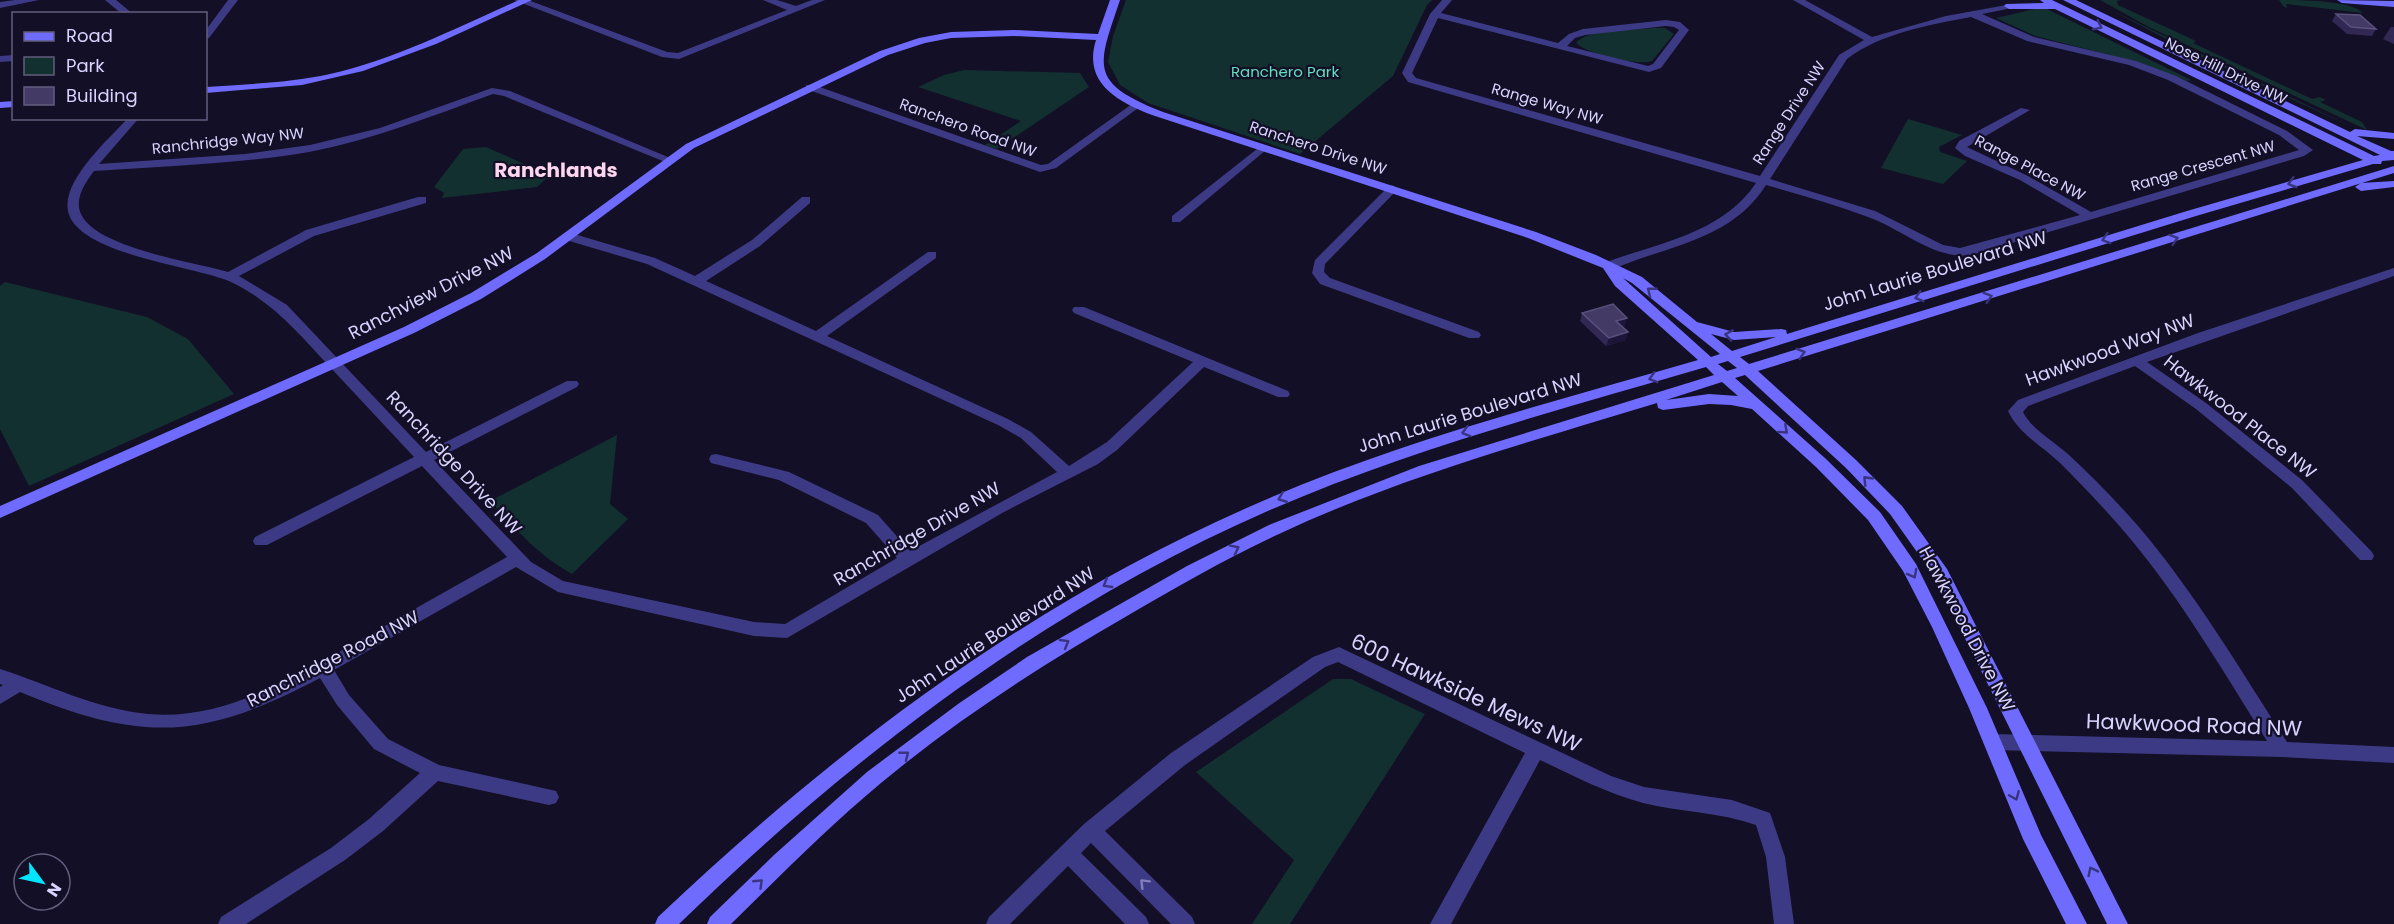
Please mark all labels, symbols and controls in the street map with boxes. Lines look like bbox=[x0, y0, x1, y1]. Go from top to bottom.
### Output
legend bbox=[12, 12, 207, 120]
one-way arrow bbox=[2091, 18, 2102, 30]
text: Road bbox=[66, 23, 113, 48]
street label: Nose Hill Drive NW bbox=[2162, 32, 2291, 109]
text: Park bbox=[66, 53, 105, 78]
street label: Range Drive NW bbox=[1747, 57, 1830, 168]
park label: Ranchero Park bbox=[1231, 61, 1339, 82]
street label: Range Way NW bbox=[1489, 78, 1606, 130]
text: Building bbox=[66, 83, 138, 108]
street label: Ranchero Road NW bbox=[897, 93, 1040, 162]
street label: Ranchero Drive NW bbox=[1247, 115, 1390, 180]
street label: Ranchridge Way NW bbox=[151, 122, 305, 159]
street label: Range Place NW bbox=[1971, 130, 2090, 206]
street label: Range Crescent NW bbox=[2128, 135, 2278, 196]
district label: Ranchlands bbox=[494, 156, 618, 184]
one-way arrow bbox=[2288, 176, 2298, 188]
street label: John Laurie Boulevard NW bbox=[1820, 224, 2050, 317]
one-way arrow bbox=[2101, 232, 2112, 244]
one-way arrow bbox=[2168, 234, 2179, 246]
street label: Ranchview Drive NW bbox=[344, 240, 518, 345]
one-way arrow bbox=[1647, 288, 1658, 299]
one-way arrow bbox=[1914, 289, 1925, 302]
one-way arrow bbox=[1982, 291, 1993, 304]
street label: Hawkwood Way NW bbox=[2022, 307, 2198, 392]
one-way arrow bbox=[1724, 329, 1734, 341]
one-way arrow bbox=[1795, 348, 1806, 360]
street label: Hawkwood Place NW bbox=[2159, 349, 2322, 484]
street label: John Laurie Boulevard NW bbox=[1355, 366, 1585, 459]
one-way arrow bbox=[1648, 371, 1659, 383]
street label: Ranchridge Drive NW bbox=[381, 385, 528, 540]
one-way arrow bbox=[1777, 423, 1788, 434]
one-way arrow bbox=[1461, 425, 1472, 437]
street label: Ranchridge Drive NW bbox=[829, 475, 1005, 592]
one-way arrow bbox=[1863, 477, 1874, 487]
one-way arrow bbox=[1278, 491, 1289, 503]
street label: Hawkwood Drive NW bbox=[1913, 542, 2022, 716]
one-way arrow bbox=[1229, 544, 1240, 556]
street label: John Laurie Boulevard NW bbox=[890, 560, 1100, 709]
one-way arrow bbox=[1906, 568, 1917, 579]
one-way arrow bbox=[1103, 577, 1113, 588]
street label: Ranchridge Road NW bbox=[242, 604, 424, 713]
street label: 600 Hawkside Mews NW bbox=[1346, 626, 1587, 759]
one-way arrow bbox=[1059, 639, 1069, 651]
street label: Hawkwood Road NW bbox=[2086, 706, 2303, 743]
one-way arrow bbox=[898, 751, 909, 762]
one-way arrow bbox=[2008, 789, 2020, 800]
north arrow bbox=[12, 852, 72, 912]
one-way arrow bbox=[2088, 867, 2100, 878]
text: N bbox=[41, 879, 67, 901]
one-way arrow bbox=[1140, 879, 1151, 890]
one-way arrow bbox=[751, 880, 762, 891]

